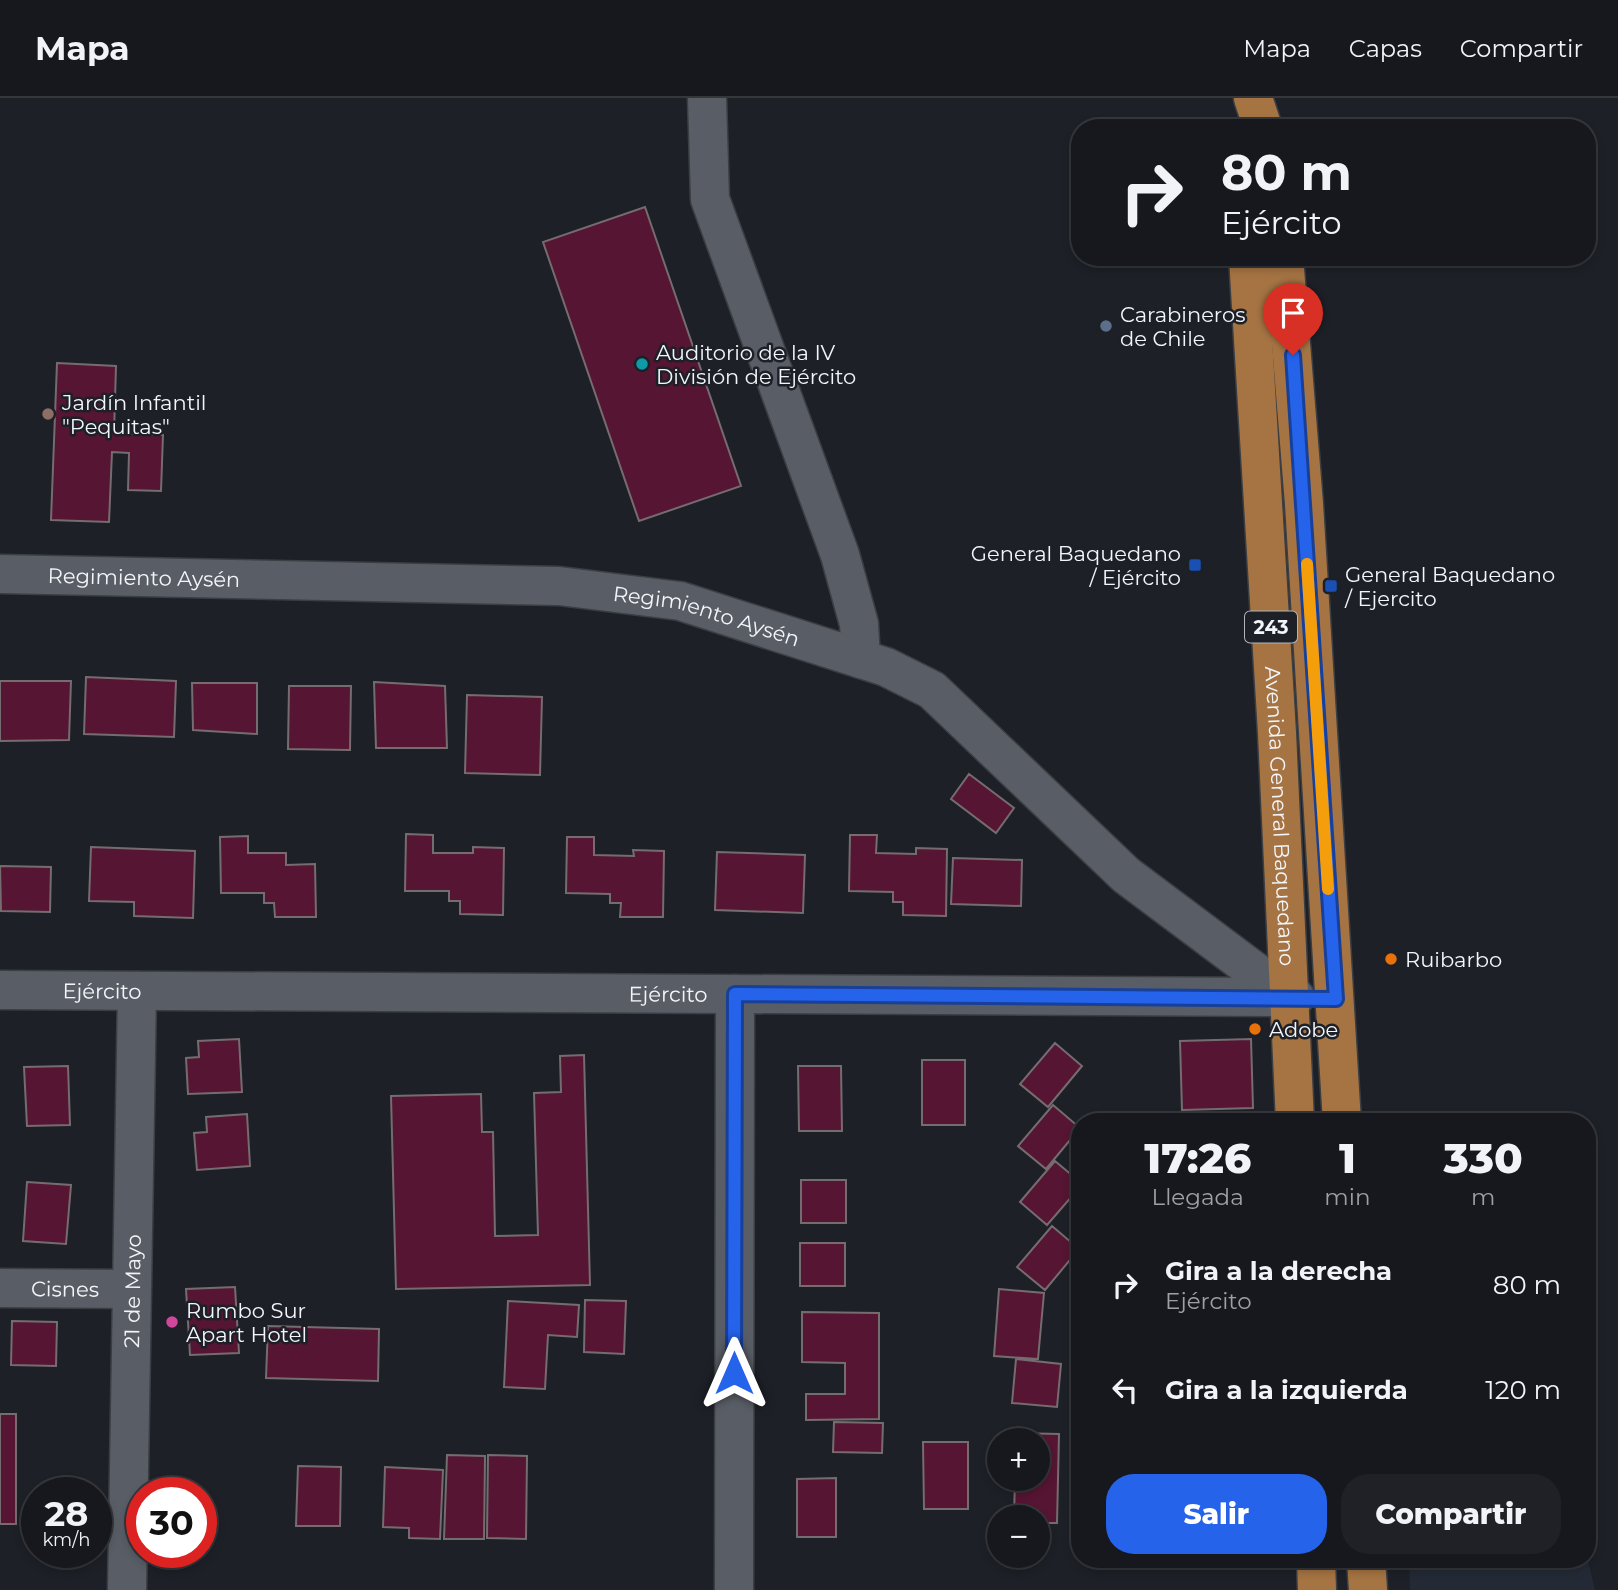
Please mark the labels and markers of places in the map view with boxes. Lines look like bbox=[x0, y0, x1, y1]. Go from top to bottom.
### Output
pin bbox=[1263, 283, 1323, 355]
place label: Carabineros de Chile bbox=[1120, 302, 1245, 351]
marker: Carabineros de Chile bbox=[1098, 318, 1114, 334]
place label: Auditorio de la IV División de Ejército bbox=[656, 340, 856, 389]
marker: Auditorio de la IV División de Ejército bbox=[634, 356, 650, 372]
place label: Jardín Infantil "Pequitas" bbox=[61, 390, 207, 439]
marker: Jardín Infantil "Pequitas" bbox=[40, 406, 56, 422]
place label: General Baquedano / Ejército bbox=[971, 541, 1181, 590]
marker: General Baquedano / Ejército bbox=[1187, 557, 1203, 573]
place label: General Baquedano / Ejercito bbox=[1344, 562, 1555, 611]
marker: General Baquedano / Ejercito bbox=[1323, 578, 1339, 594]
place label: Ruibarbo bbox=[1405, 947, 1502, 972]
marker: Ruibarbo bbox=[1383, 951, 1399, 967]
place label: Adobe bbox=[1269, 1017, 1338, 1042]
marker: Adobe bbox=[1247, 1021, 1263, 1037]
place label: Rumbo Sur Apart Hotel bbox=[186, 1298, 307, 1347]
marker: Rumbo Sur Apart Hotel bbox=[164, 1314, 180, 1330]

